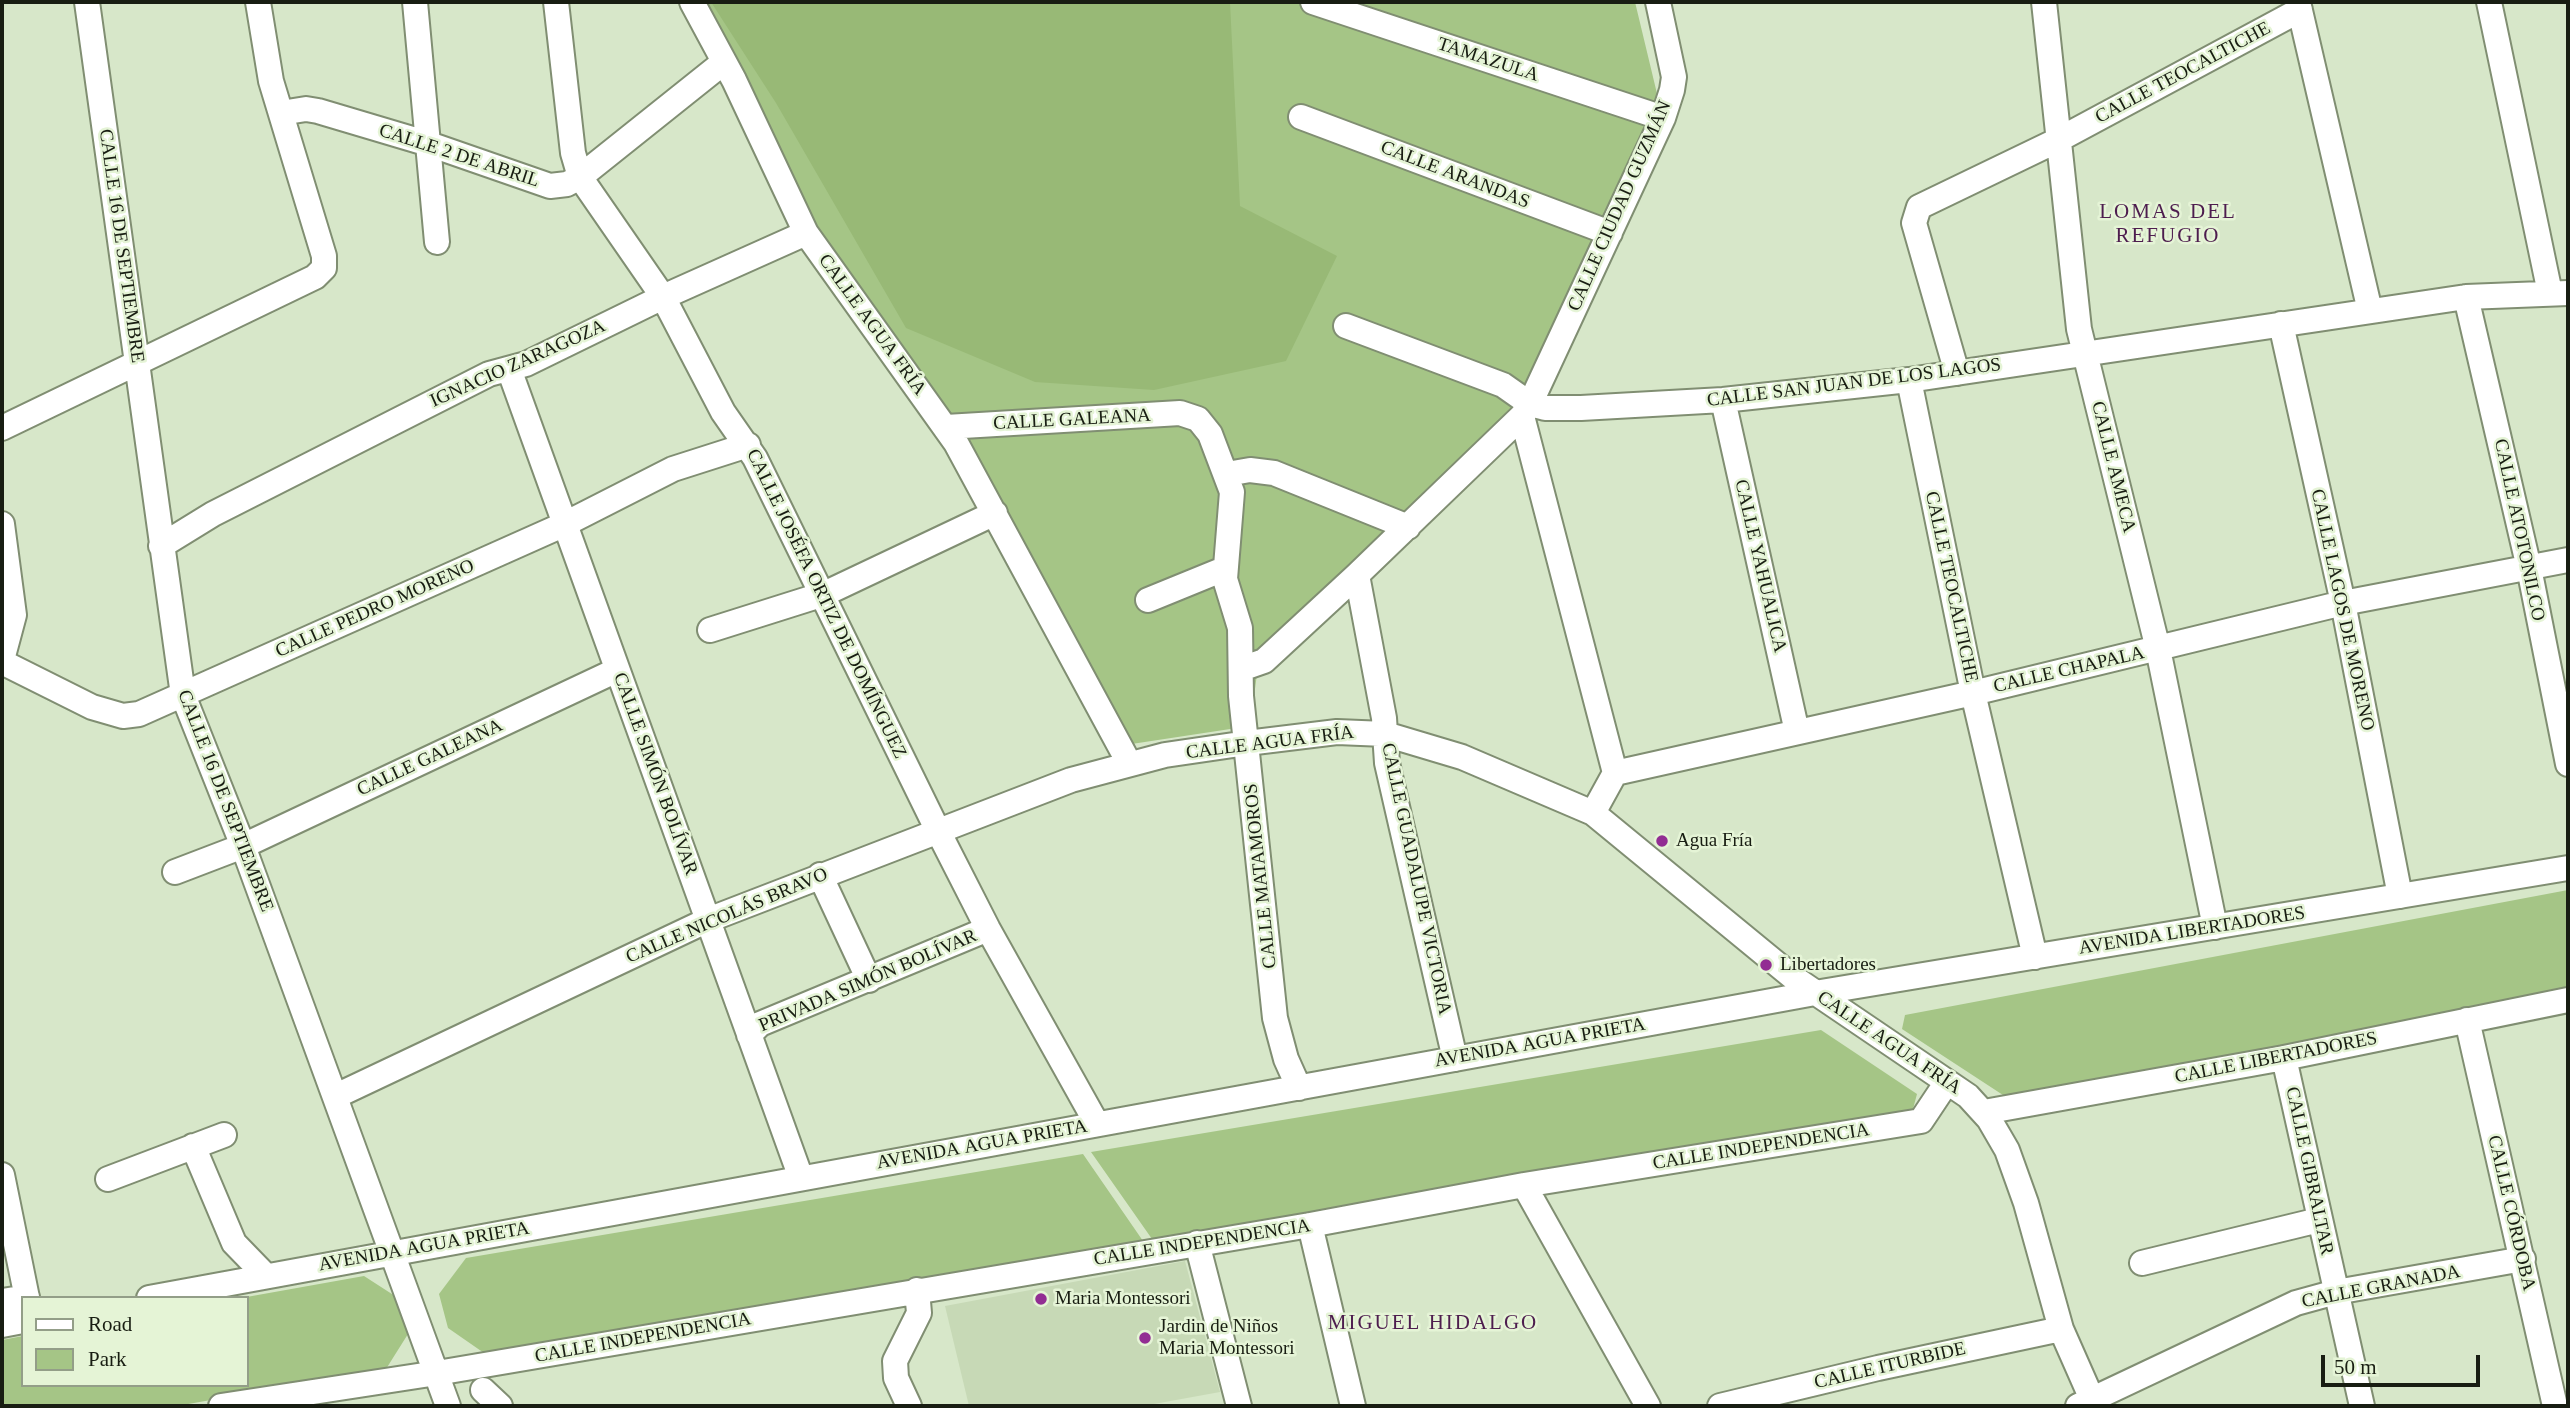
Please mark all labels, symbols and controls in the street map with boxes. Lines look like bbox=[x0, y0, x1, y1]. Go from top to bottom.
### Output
street label: CALLE TEOCALTICHE bbox=[2092, 17, 2274, 129]
street label: TAMAZULA bbox=[1435, 33, 1541, 87]
street label: CALLE CIUDAD GUZMÁN bbox=[1563, 97, 1677, 315]
street label: CALLE 2 DE ABRIL bbox=[376, 119, 542, 193]
street label: CALLE 16 DE SEPTIEMBRE bbox=[93, 128, 149, 364]
street label: CALLE ARANDAS bbox=[1377, 136, 1533, 214]
district label: LOMAS DEL REFUGIO bbox=[2100, 199, 2236, 249]
street label: CALLE AGUA FRÍA bbox=[813, 250, 931, 400]
street label: IGNACIO ZARAGOZA bbox=[427, 315, 609, 413]
street label: CALLE SAN JUAN DE LOS LAGOS bbox=[1706, 354, 2002, 412]
street label: CALLE AMECA bbox=[2086, 399, 2140, 535]
street label: CALLE GALEANA bbox=[993, 404, 1151, 436]
street label: CALLE ATOTONILCO bbox=[2489, 437, 2549, 623]
street label: CALLE JOSÉFA ORTIZ DE DOMÍNGUEZ bbox=[741, 446, 911, 762]
street label: CALLE YAHUALICA bbox=[1729, 477, 1791, 655]
street label: CALLE LAGOS DE MORENO bbox=[2305, 487, 2379, 733]
street label: CALLE TEOCALTICHE bbox=[1920, 489, 1982, 685]
street label: CALLE PEDRO MORENO bbox=[272, 555, 478, 663]
street label: CALLE CHAPALA bbox=[1991, 642, 2147, 698]
street label: CALLE SIMÓN BOLÍVAR bbox=[608, 670, 702, 878]
street label: CALLE 16 DE SEPTIEMBRE bbox=[172, 687, 278, 915]
street label: CALLE GALEANA bbox=[354, 714, 506, 802]
street label: CALLE AGUA FRÍA bbox=[1185, 721, 1355, 765]
street label: CALLE GUADALUPE VICTORIA bbox=[1376, 741, 1456, 1017]
street label: CALLE MATAMOROS bbox=[1240, 782, 1282, 970]
place label: Agua Fría bbox=[1676, 830, 1753, 852]
marker: Agua Fría bbox=[1654, 833, 1670, 849]
street label: CALLE NICOLÁS BRAVO bbox=[623, 863, 831, 969]
street label: AVENIDA LIBERTADORES bbox=[2077, 902, 2307, 960]
street label: PRIVADA SIMÓN BOLÍVAR bbox=[756, 925, 980, 1037]
place label: Libertadores bbox=[1780, 954, 1876, 976]
marker: Libertadores bbox=[1758, 957, 1774, 973]
street label: CALLE AGUA FRÍA bbox=[1813, 986, 1965, 1100]
street label: AVENIDA AGUA PRIETA bbox=[1433, 1013, 1647, 1073]
street label: CALLE LIBERTADORES bbox=[2173, 1027, 2379, 1089]
street label: CALLE GIBRALTAR bbox=[2280, 1085, 2338, 1257]
street label: AVENIDA AGUA PRIETA bbox=[875, 1115, 1089, 1175]
street label: CALLE INDEPENDENCIA bbox=[1651, 1119, 1871, 1175]
street label: CALLE CÓRDOBA bbox=[2482, 1133, 2540, 1293]
street label: CALLE INDEPENDENCIA bbox=[1092, 1215, 1312, 1271]
street label: AVENIDA AGUA PRIETA bbox=[317, 1217, 531, 1277]
street label: CALLE GRANADA bbox=[2300, 1260, 2462, 1314]
place label: Maria Montessori bbox=[1055, 1288, 1191, 1310]
marker: Maria Montessori bbox=[1033, 1291, 1049, 1307]
legend bbox=[21, 1296, 248, 1387]
street label: CALLE INDEPENDENCIA bbox=[533, 1308, 753, 1368]
district label: MIGUEL HIDALGO bbox=[1329, 1310, 1537, 1336]
text: Road bbox=[88, 1312, 132, 1336]
place label: Jardin de Niños Maria Montessori bbox=[1159, 1316, 1295, 1360]
marker: Jardin de Niños Maria Montessori bbox=[1137, 1330, 1153, 1346]
street label: CALLE ITURBIDE bbox=[1812, 1338, 1968, 1394]
scale bar bbox=[2325, 1342, 2484, 1386]
text: Park bbox=[88, 1347, 127, 1371]
text: 50 m bbox=[2334, 1355, 2377, 1379]

